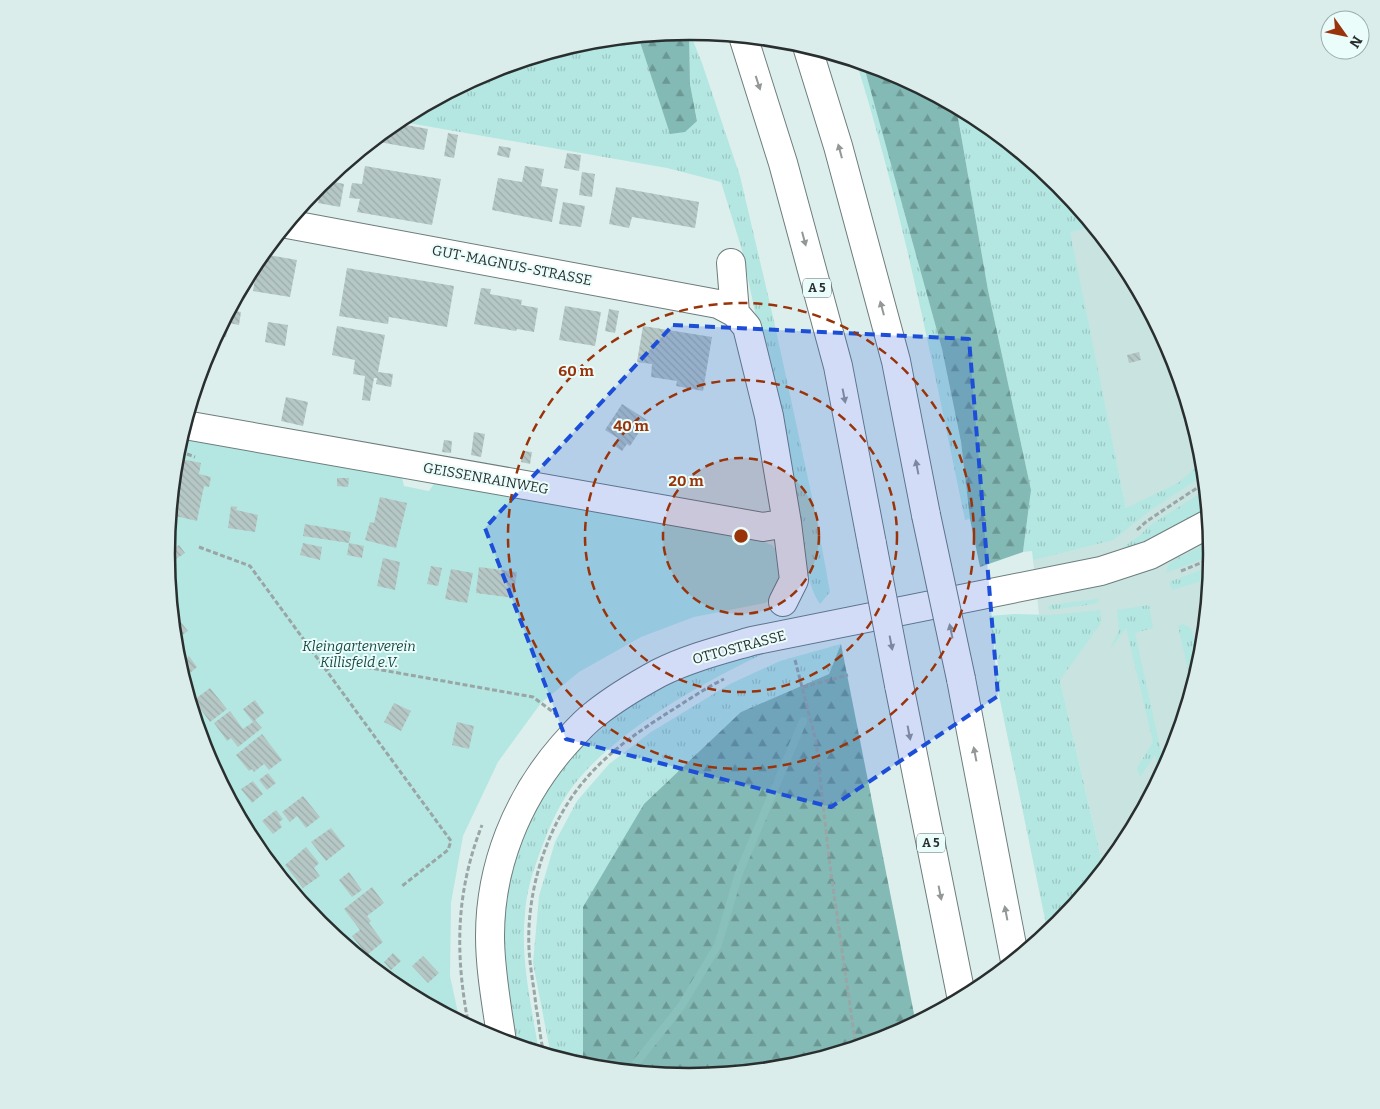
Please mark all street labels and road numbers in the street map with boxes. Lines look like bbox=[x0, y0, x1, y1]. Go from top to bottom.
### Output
street label: GUT-MAGNUS-STRASSE bbox=[431, 242, 593, 289]
road number: A 5 bbox=[803, 278, 831, 298]
street label: GEISSENRAINWEG bbox=[422, 459, 550, 498]
street label: OTTOSTRASSE bbox=[691, 627, 788, 668]
road number: A 5 bbox=[917, 834, 945, 852]

